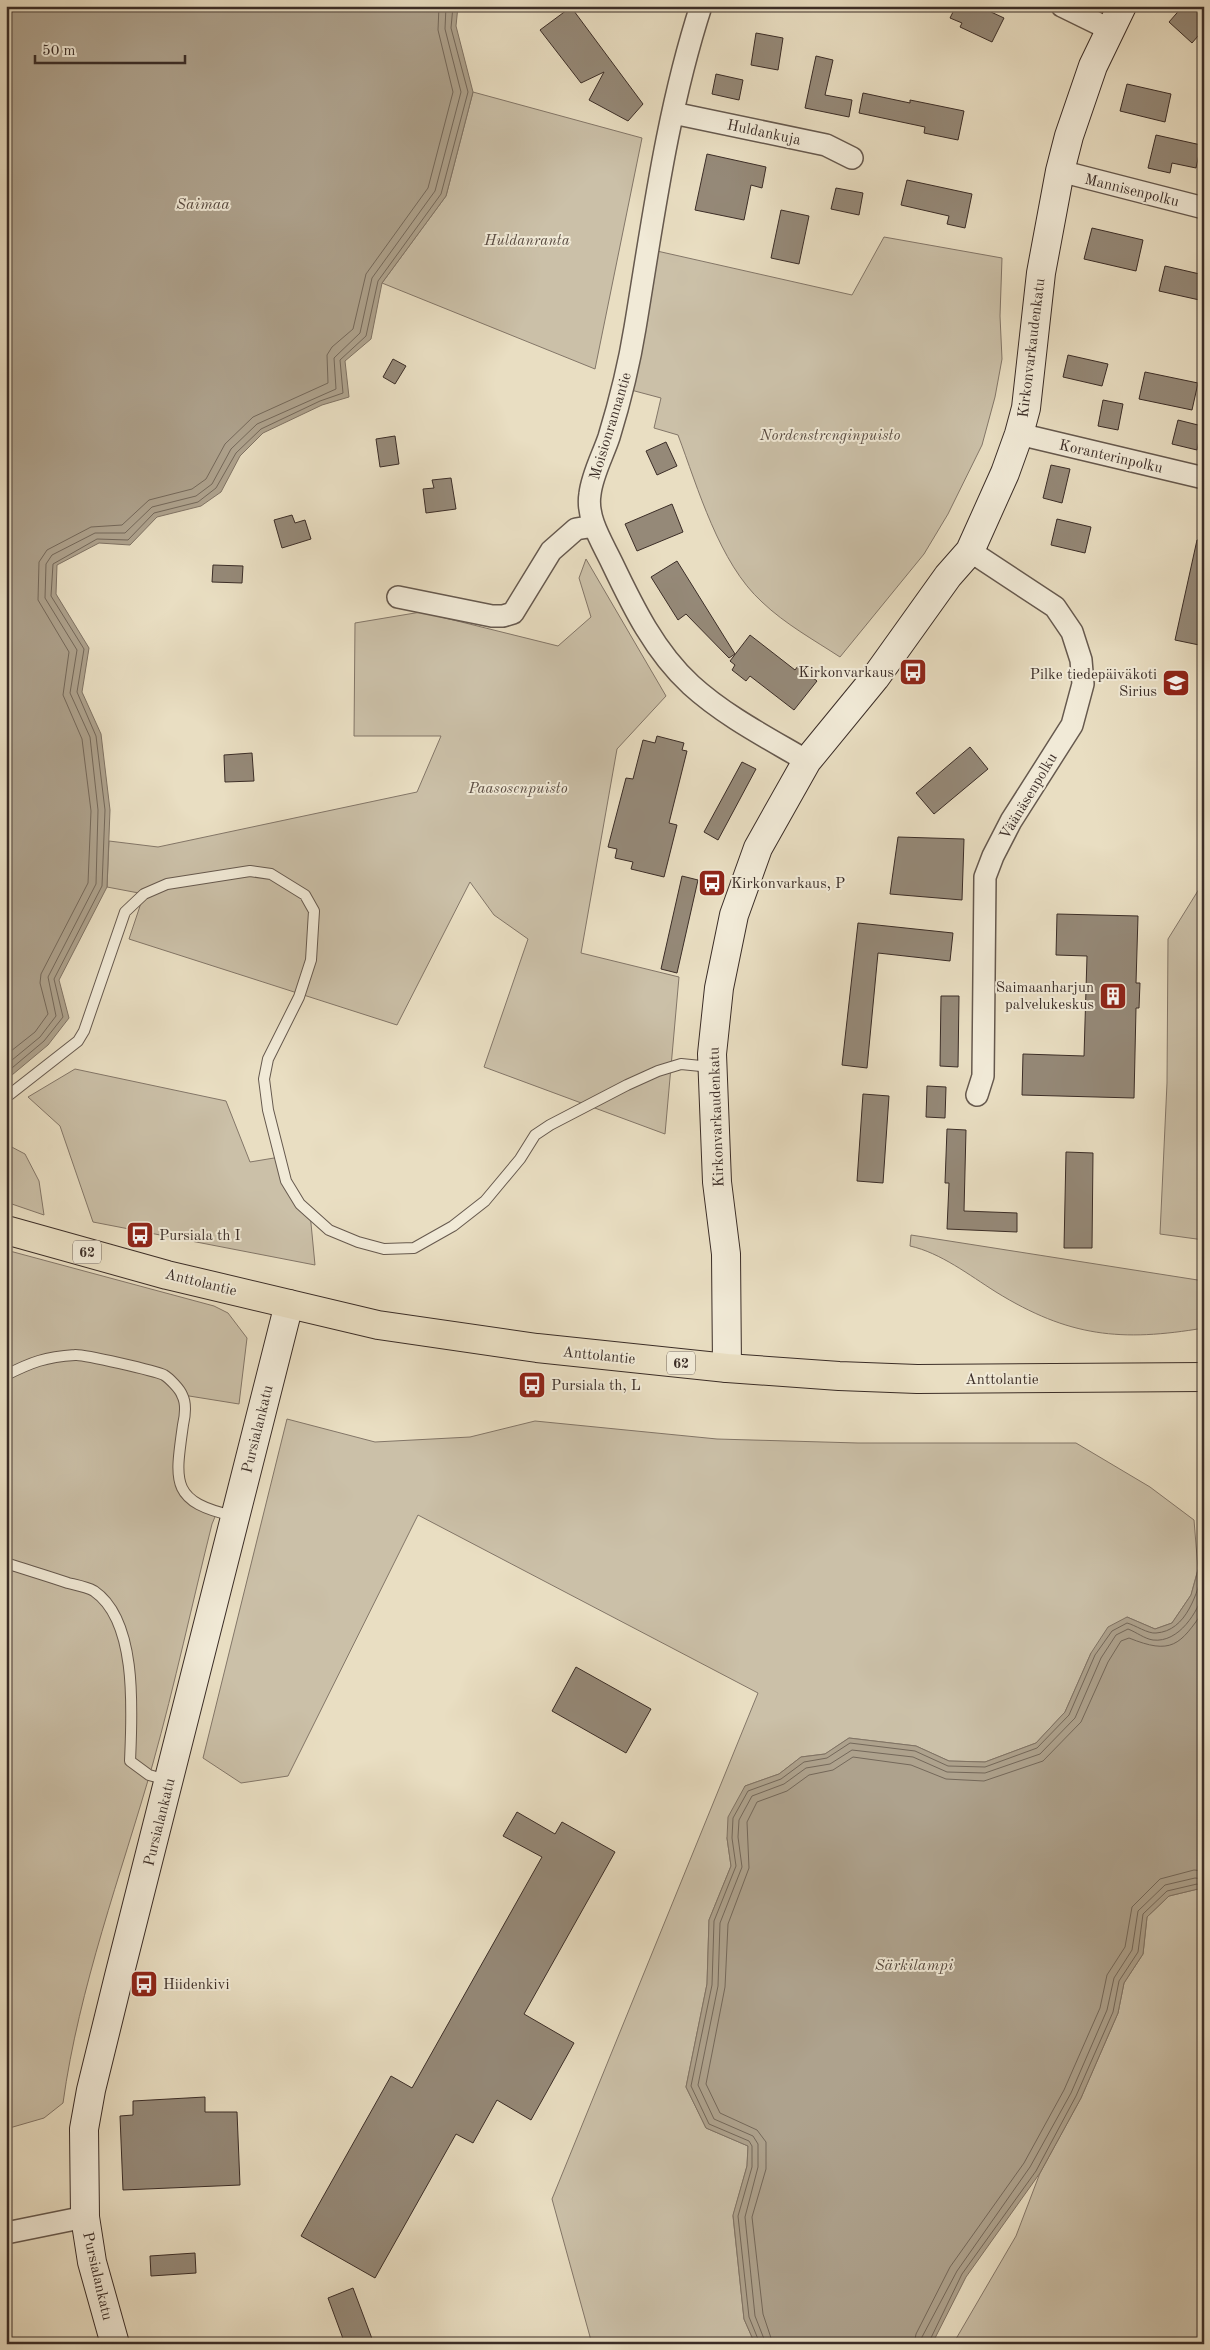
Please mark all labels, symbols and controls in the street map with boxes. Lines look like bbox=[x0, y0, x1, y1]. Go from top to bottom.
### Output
scale bar bbox=[35, 32, 185, 64]
text: 50 m bbox=[42, 44, 76, 59]
street label: Huldankuja bbox=[725, 118, 803, 149]
street label: Mannisenpolku bbox=[1083, 172, 1180, 210]
water label: Saimaa bbox=[176, 197, 230, 213]
park label: Huldanranta bbox=[483, 234, 570, 249]
street label: Kirkonvarkaudenkatu bbox=[1016, 278, 1048, 419]
street label: Moisionrannantie bbox=[588, 371, 635, 482]
park label: Nordenstrenginpuisto bbox=[759, 429, 900, 444]
street label: Koranterinpolku bbox=[1057, 438, 1164, 477]
bus stop icon: Kirkonvarkaus bbox=[898, 657, 928, 687]
place label: Kirkonvarkaus bbox=[798, 666, 894, 681]
place label: Pilke tiedepäiväkoti Sirius bbox=[1030, 668, 1157, 700]
school or university icon: Pilke tiedepäiväkoti Sirius bbox=[1161, 668, 1191, 698]
street label: Väänäsenpolku bbox=[998, 751, 1061, 842]
park label: Paasosenpuisto bbox=[467, 782, 568, 797]
bus stop icon: Kirkonvarkaus, P bbox=[697, 868, 727, 898]
place label: Kirkonvarkaus, P bbox=[731, 877, 845, 892]
place label: Saimaanharjun palvelukeskus bbox=[996, 981, 1094, 1013]
building icon: Saimaanharjun palvelukeskus bbox=[1098, 981, 1128, 1011]
street label: Kirkonvarkaudenkatu bbox=[708, 1047, 727, 1187]
bus stop icon: Pursiala th I bbox=[125, 1220, 155, 1250]
place label: Pursiala th I bbox=[159, 1229, 241, 1244]
road number: 62 bbox=[73, 1240, 101, 1264]
street label: Anttolantie bbox=[163, 1267, 238, 1300]
street label: Anttolantie bbox=[562, 1345, 636, 1368]
road number: 62 bbox=[667, 1352, 695, 1375]
bus stop icon: Pursiala th, L bbox=[517, 1370, 547, 1400]
street label: Anttolantie bbox=[965, 1373, 1039, 1388]
place label: Pursiala th, L bbox=[551, 1379, 641, 1394]
street label: Pursialankatu bbox=[240, 1384, 277, 1475]
street label: Pursialankatu bbox=[142, 1777, 179, 1868]
water label: Särkilampi bbox=[875, 1958, 954, 1974]
bus stop icon: Hiidenkivi bbox=[129, 1969, 159, 1999]
place label: Hiidenkivi bbox=[163, 1978, 230, 1993]
street label: Pursialankatu bbox=[79, 2231, 114, 2322]

